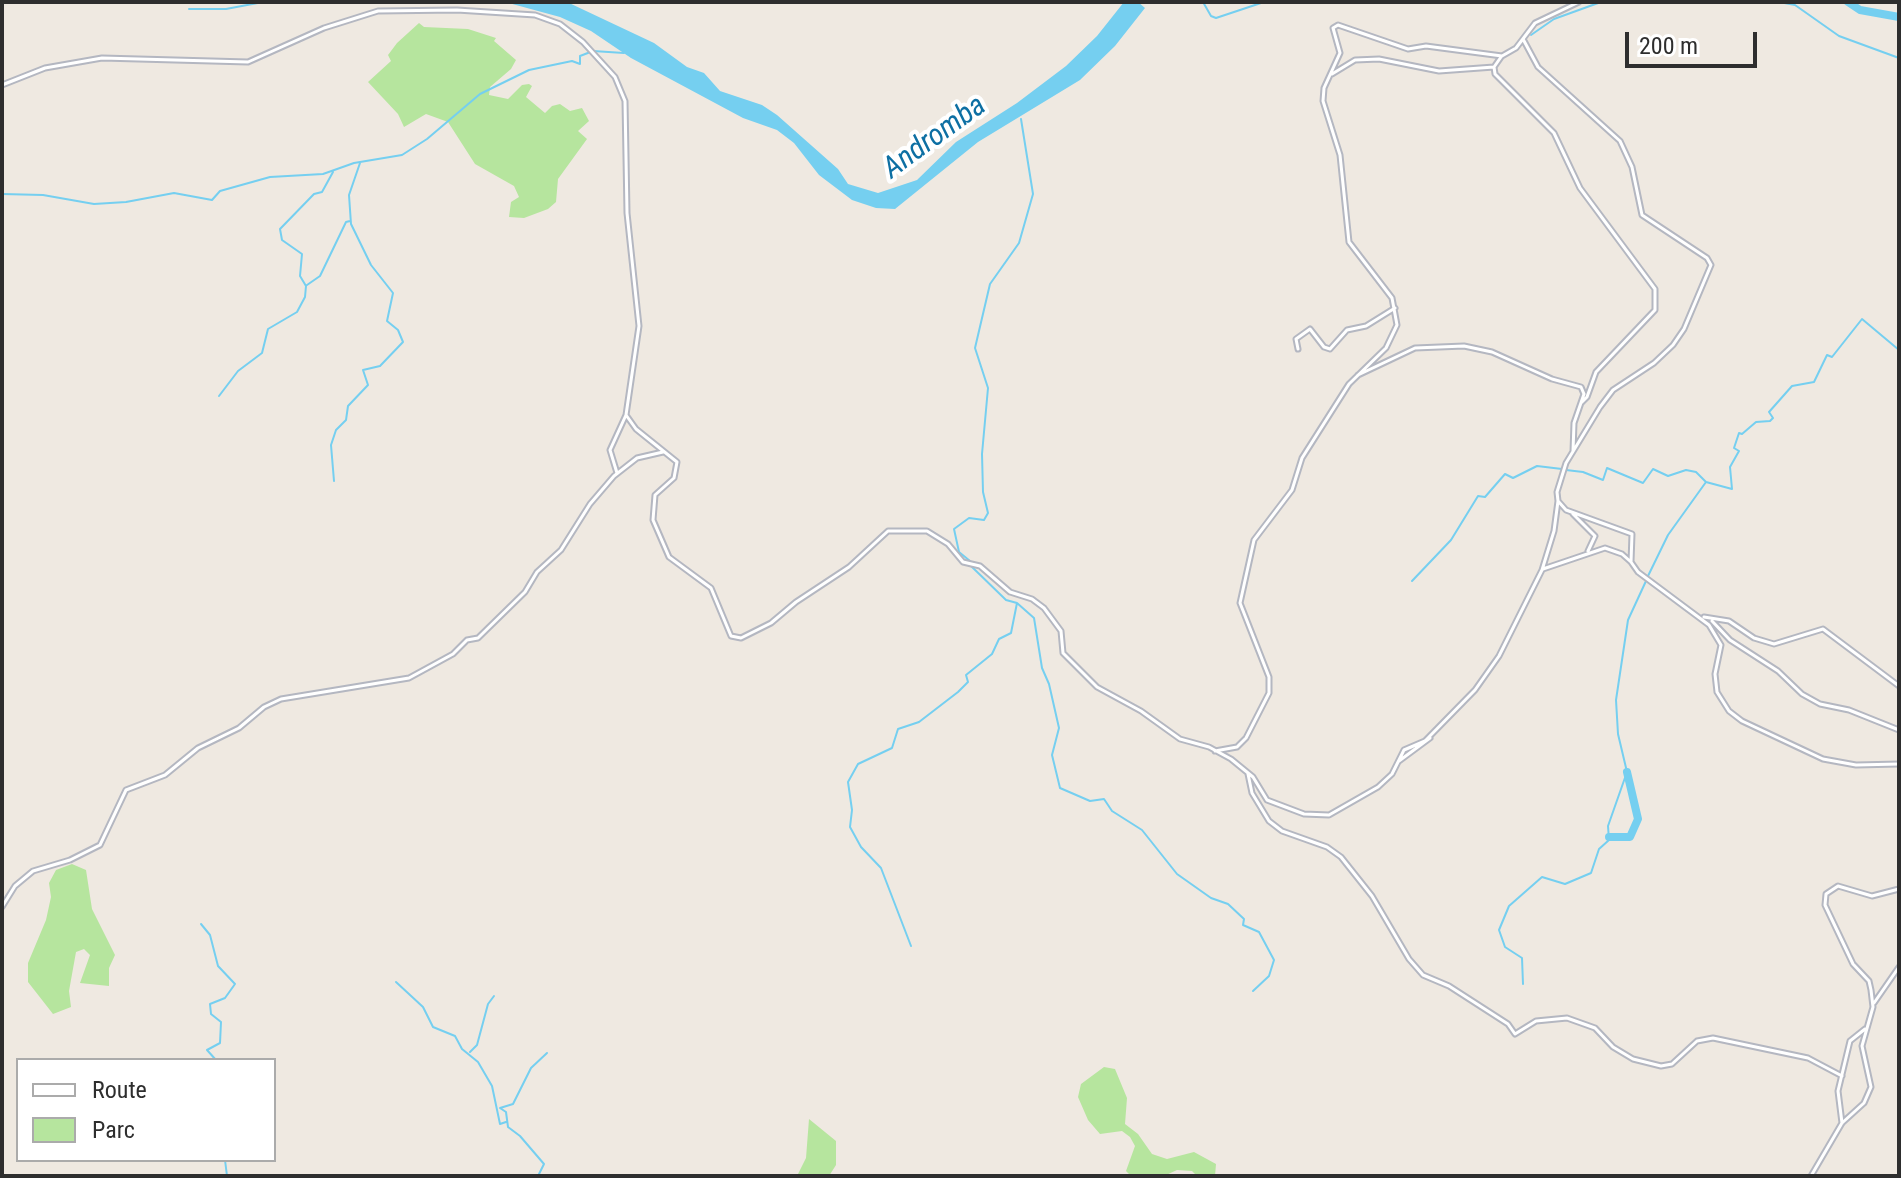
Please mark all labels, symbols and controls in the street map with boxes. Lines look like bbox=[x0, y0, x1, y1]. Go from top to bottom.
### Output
scale bar bbox=[1629, 16, 1761, 66]
text: 200 m bbox=[1639, 32, 1698, 60]
water label: Andromba bbox=[876, 89, 994, 187]
legend bbox=[16, 1058, 276, 1162]
text: Route bbox=[92, 1076, 147, 1104]
text: Parc bbox=[92, 1116, 135, 1144]

